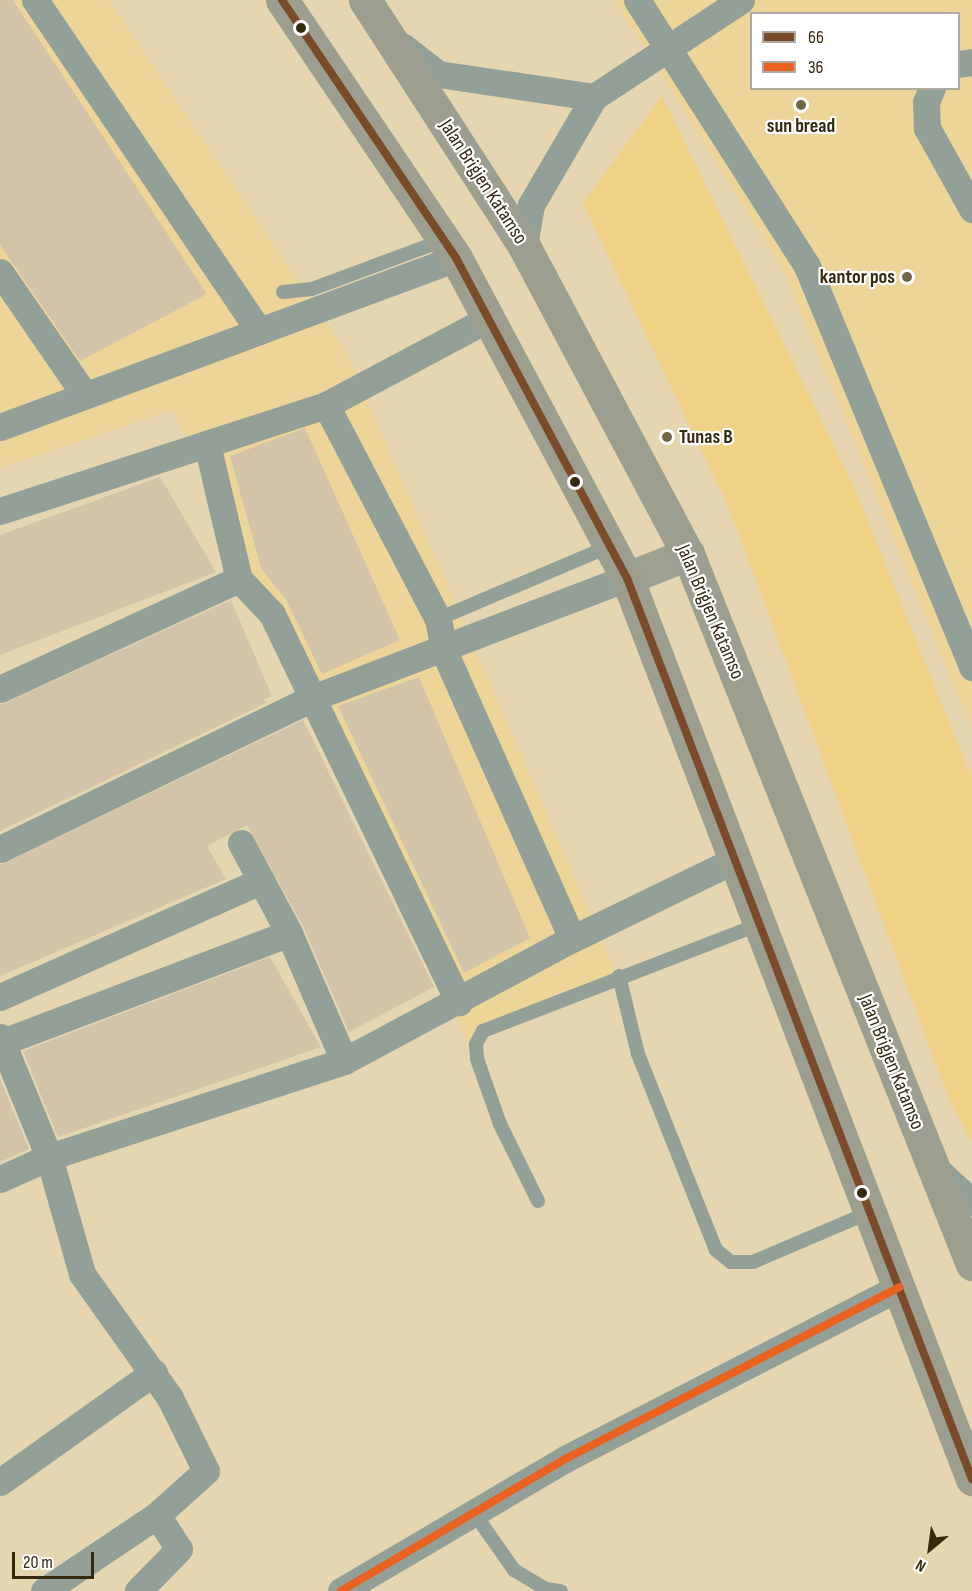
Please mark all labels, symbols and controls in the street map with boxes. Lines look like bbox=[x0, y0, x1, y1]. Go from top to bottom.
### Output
legend bbox=[750, 12, 960, 90]
unlabelled marker bbox=[295, 22, 307, 34]
text: 66 bbox=[808, 27, 824, 48]
text: 36 bbox=[808, 57, 823, 78]
marker: sun bread bbox=[794, 98, 808, 112]
place label: sun bread bbox=[767, 114, 835, 138]
street label: Jalan Brigjen Katamso bbox=[434, 115, 532, 249]
place label: kantor pos bbox=[820, 265, 895, 289]
marker: kantor pos bbox=[900, 270, 914, 284]
place label: Tunas B bbox=[679, 425, 733, 449]
marker: Tunas B bbox=[660, 430, 674, 444]
unlabelled marker bbox=[569, 476, 581, 488]
street label: Jalan Brigjen Katamso bbox=[671, 541, 749, 683]
street label: Jalan Brigjen Katamso bbox=[853, 991, 929, 1133]
unlabelled marker bbox=[856, 1187, 868, 1199]
north arrow bbox=[900, 1519, 960, 1579]
scale bar bbox=[15, 1540, 98, 1578]
text: 20 m bbox=[23, 1552, 53, 1573]
text: N bbox=[913, 1555, 929, 1576]

